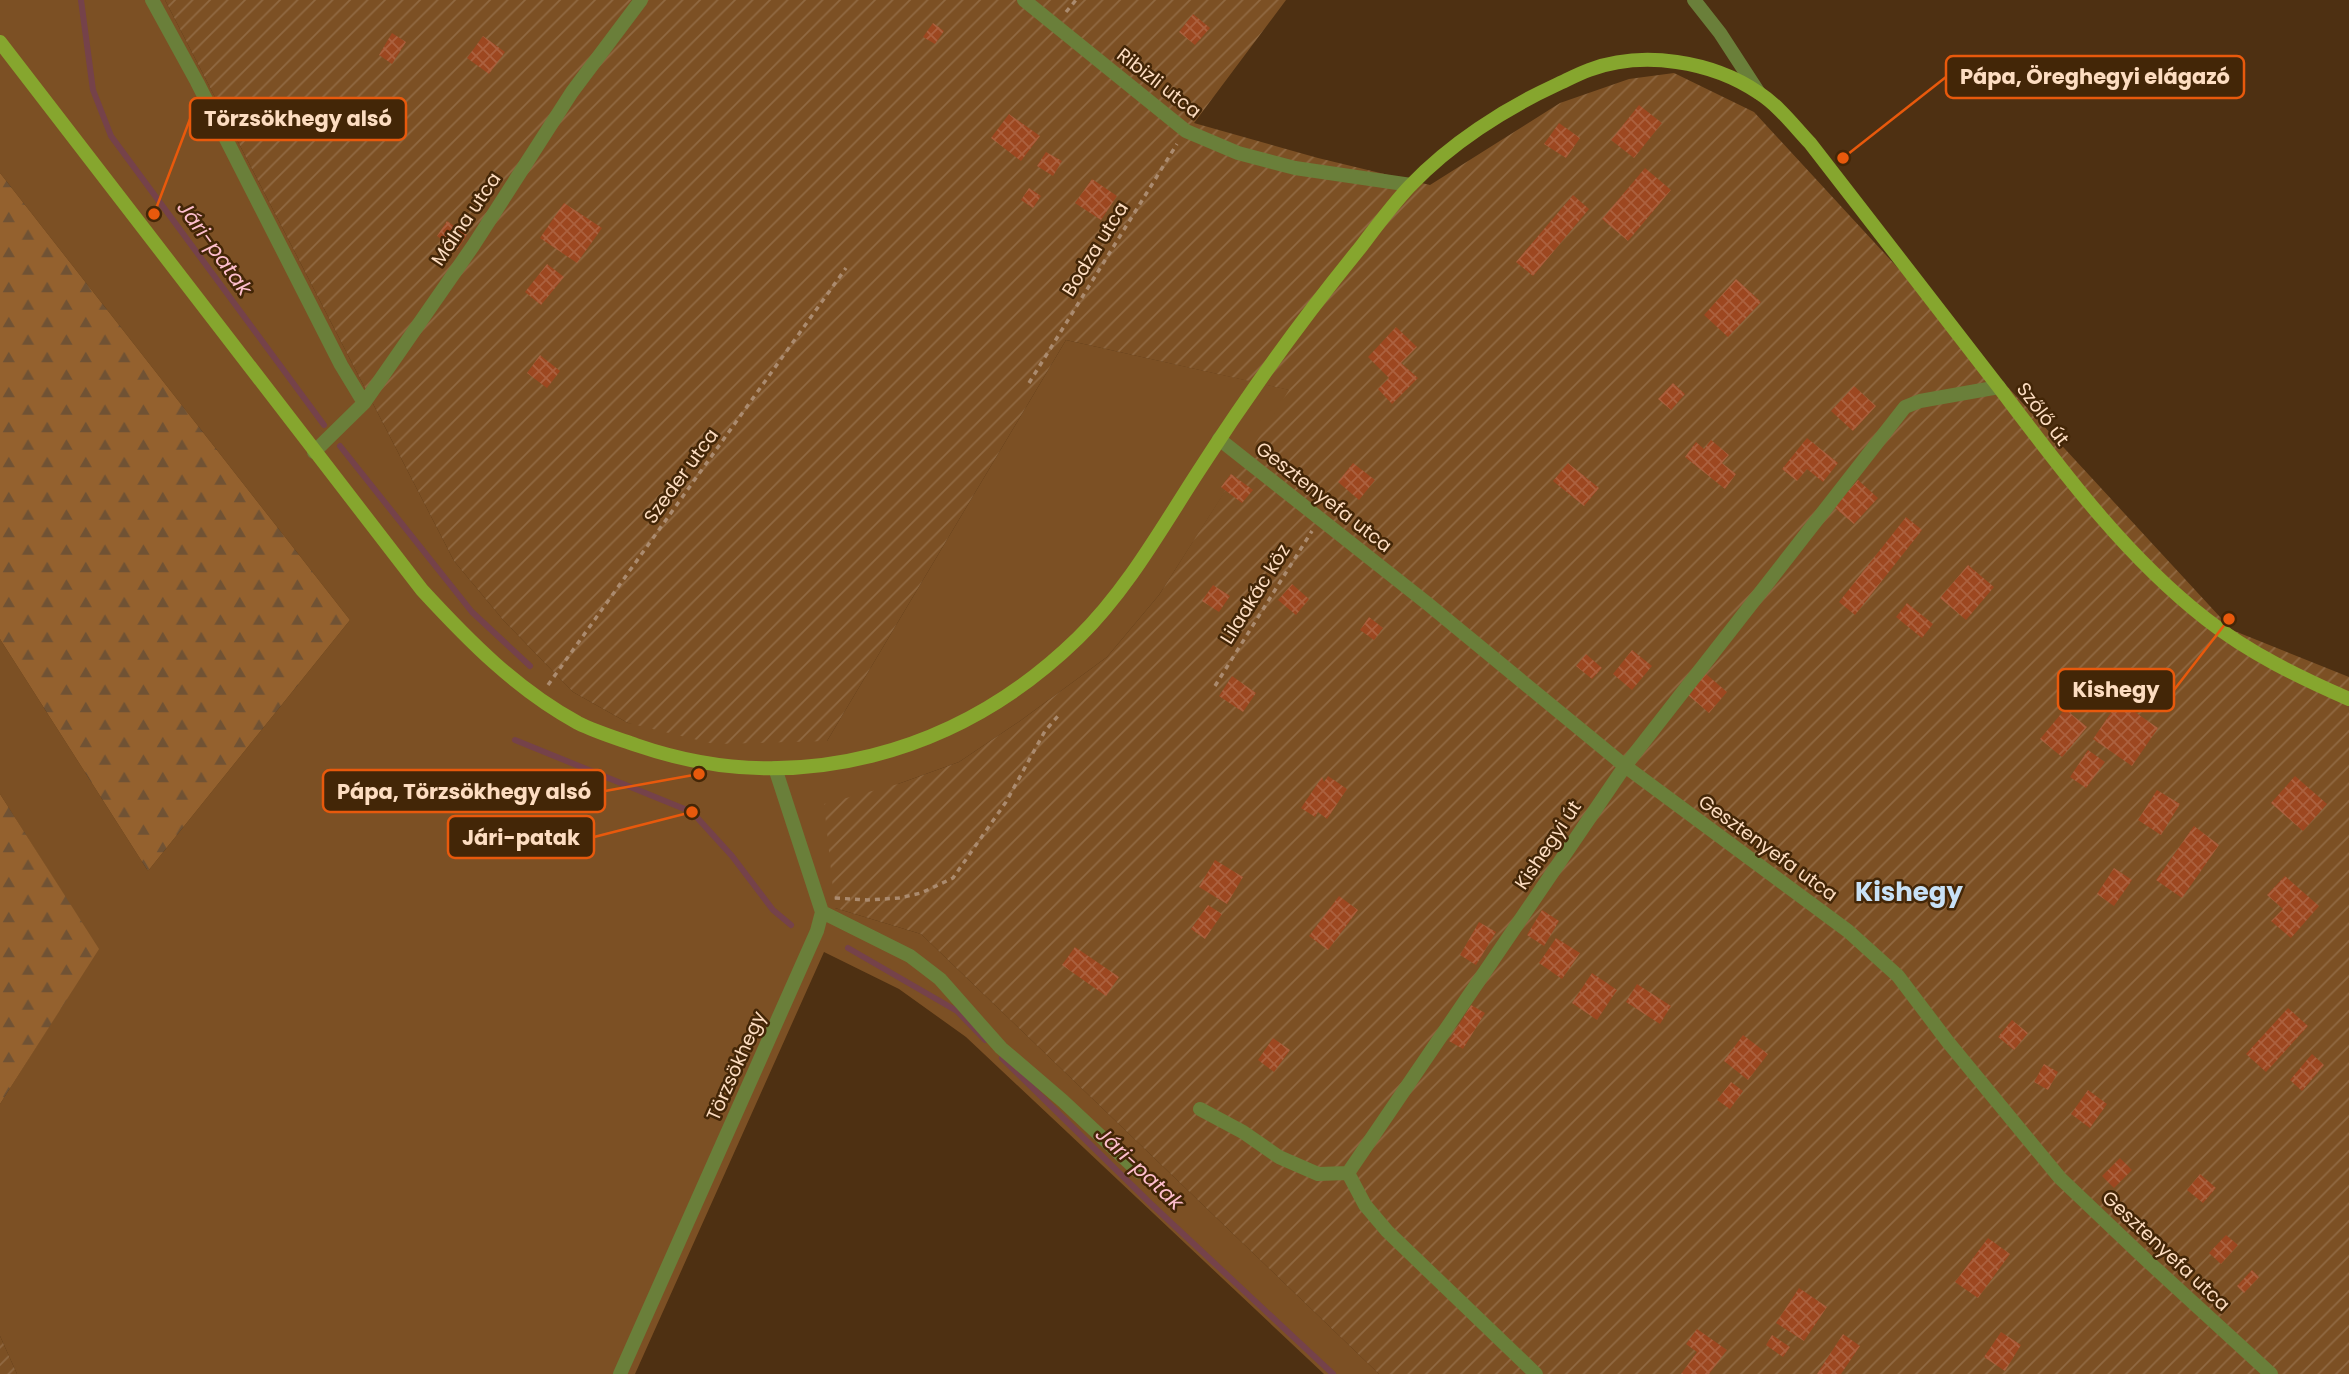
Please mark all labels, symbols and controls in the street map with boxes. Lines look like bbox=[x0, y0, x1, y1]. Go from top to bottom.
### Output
street label: Ribizli utca bbox=[1111, 41, 1207, 125]
callout: Pápa, Öreghegyi elágazó bbox=[1946, 56, 2244, 98]
text: Pápa, Öreghegyi elágazó bbox=[1960, 62, 2230, 91]
callout: Törzsökhegy alsó bbox=[190, 98, 406, 140]
text: Törzsökhegy alsó bbox=[204, 104, 392, 133]
street label: Málna utca bbox=[425, 167, 507, 271]
water label: Jári-patak bbox=[171, 195, 260, 302]
street label: Bodza utca bbox=[1055, 197, 1135, 301]
street label: Szőlő út bbox=[2010, 377, 2076, 451]
street label: Szeder utca bbox=[637, 423, 725, 529]
street label: Gesztenyefa utca bbox=[1250, 435, 1398, 559]
street label: Lilaakác köz bbox=[1214, 539, 1296, 649]
callout: Kishegy bbox=[2058, 669, 2174, 711]
text: Kishegy bbox=[2072, 675, 2160, 704]
callout: Pápa, Törzsökhegy alsó bbox=[323, 770, 605, 812]
text: Pápa, Törzsökhegy alsó bbox=[337, 777, 591, 806]
street label: Gesztenyefa utca bbox=[1693, 788, 1843, 908]
street label: Kishegyi út bbox=[1508, 795, 1588, 895]
callout: Jári-patak bbox=[448, 816, 594, 858]
text: Jári-patak bbox=[462, 823, 580, 852]
district label: Kishegy bbox=[1855, 874, 1964, 910]
street label: Törzsökhegy bbox=[700, 1007, 772, 1125]
water label: Jári-patak bbox=[1090, 1120, 1191, 1217]
street label: Gesztenyefa utca bbox=[2096, 1184, 2236, 1318]

